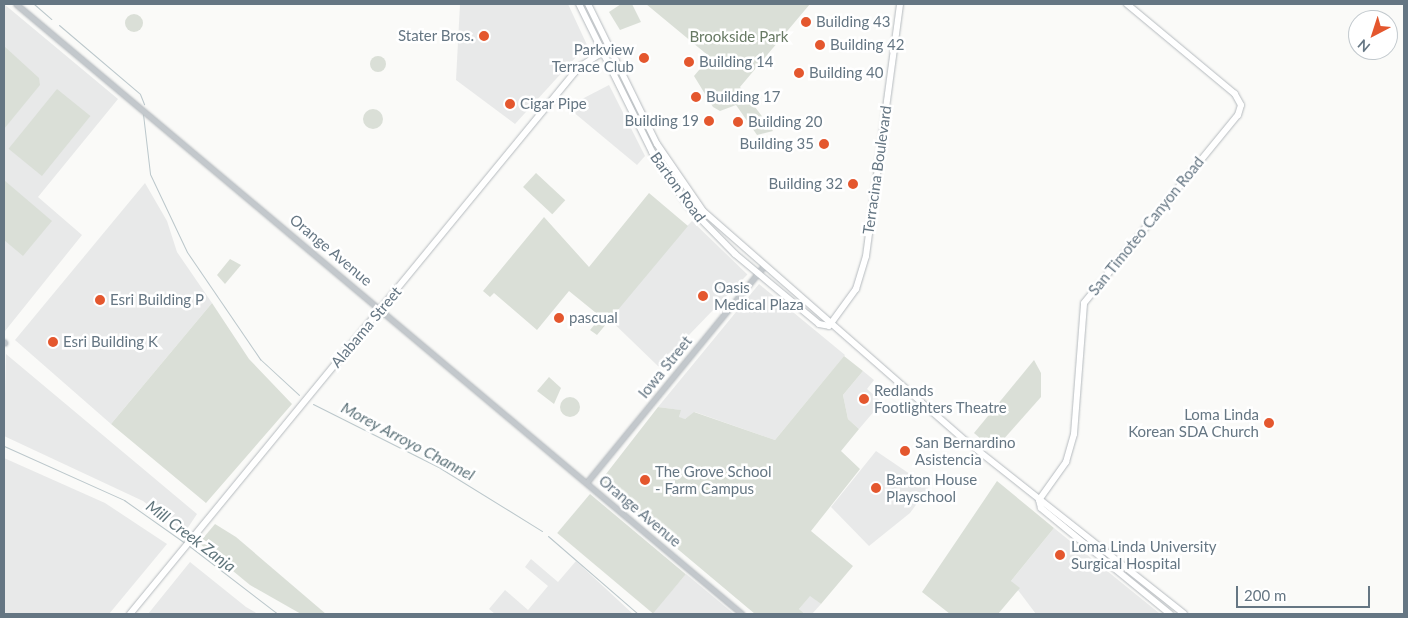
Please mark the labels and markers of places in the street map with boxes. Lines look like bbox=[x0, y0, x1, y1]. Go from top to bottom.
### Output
place label: Building 43 bbox=[816, 13, 890, 31]
marker: Building 43 bbox=[800, 16, 812, 28]
place label: Stater Bros. bbox=[398, 27, 474, 45]
marker: Stater Bros. bbox=[478, 30, 490, 42]
place label: Building 42 bbox=[830, 36, 904, 54]
marker: Building 42 bbox=[814, 39, 826, 51]
place label: Parkview Terrace Club bbox=[552, 40, 634, 75]
marker: Parkview Terrace Club bbox=[638, 52, 650, 64]
place label: Building 14 bbox=[699, 53, 773, 71]
marker: Building 14 bbox=[683, 56, 695, 68]
place label: Building 40 bbox=[809, 64, 883, 82]
marker: Building 40 bbox=[793, 67, 805, 79]
place label: Building 17 bbox=[706, 88, 780, 106]
marker: Building 17 bbox=[690, 91, 702, 103]
place label: Cigar Pipe bbox=[520, 95, 587, 113]
marker: Cigar Pipe bbox=[504, 98, 516, 110]
place label: Building 19 bbox=[625, 112, 699, 130]
place label: Building 20 bbox=[748, 113, 822, 131]
marker: Building 19 bbox=[703, 115, 715, 127]
marker: Building 20 bbox=[732, 116, 744, 128]
place label: Building 35 bbox=[740, 135, 814, 153]
marker: Building 35 bbox=[818, 138, 830, 150]
place label: Building 32 bbox=[769, 175, 843, 193]
marker: Building 32 bbox=[847, 178, 859, 190]
place label: Oasis Medical Plaza bbox=[714, 278, 804, 313]
marker: Oasis Medical Plaza bbox=[696, 289, 710, 303]
place label: Esri Building P bbox=[110, 291, 204, 309]
marker: Esri Building P bbox=[94, 294, 106, 306]
place label: pascual bbox=[569, 309, 618, 327]
marker: pascual bbox=[553, 312, 565, 324]
place label: Esri Building K bbox=[63, 333, 158, 351]
marker: Esri Building K bbox=[47, 336, 59, 348]
place label: Redlands Footlighters Theatre bbox=[874, 381, 1007, 416]
marker: Redlands Footlighters Theatre bbox=[858, 393, 870, 405]
place label: Loma Linda Korean SDA Church bbox=[1128, 405, 1259, 440]
marker: Loma Linda Korean SDA Church bbox=[1263, 417, 1275, 429]
place label: San Bernardino Asistencia bbox=[915, 433, 1016, 468]
marker: San Bernardino Asistencia bbox=[899, 445, 911, 457]
place label: The Grove School - Farm Campus bbox=[655, 462, 772, 497]
place label: Barton House Playschool bbox=[886, 470, 977, 505]
marker: The Grove School - Farm Campus bbox=[639, 474, 651, 486]
marker: Barton House Playschool bbox=[870, 482, 882, 494]
place label: Loma Linda University Surgical Hospital bbox=[1071, 537, 1217, 572]
marker: Loma Linda University Surgical Hospital bbox=[1053, 548, 1067, 562]

